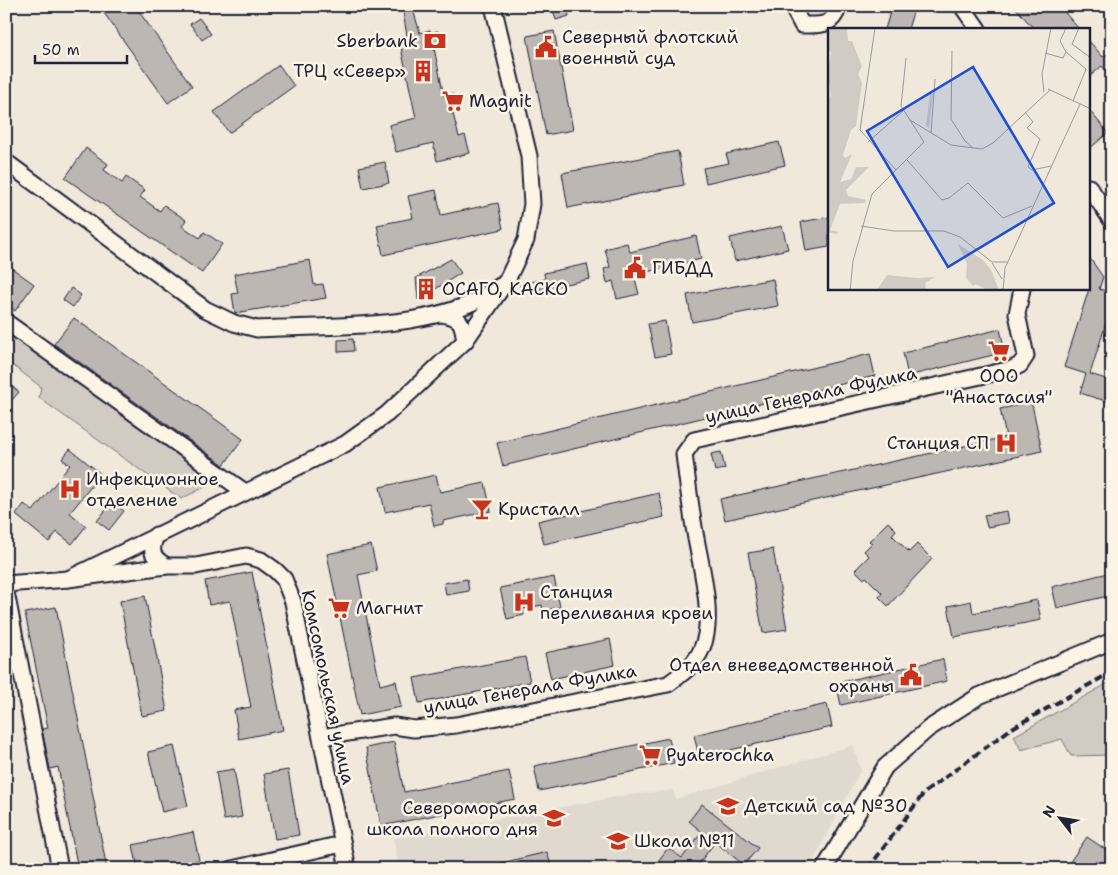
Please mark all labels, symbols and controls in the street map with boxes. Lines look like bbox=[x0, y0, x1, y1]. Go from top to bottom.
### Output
place label: Северный флотский военный суд bbox=[562, 25, 738, 70]
bank icon: Sberbank bbox=[422, 28, 448, 54]
inset map bbox=[828, 28, 1090, 290]
place label: Sberbank bbox=[337, 29, 418, 53]
scale bar bbox=[35, 32, 128, 64]
public building icon: Северный флотский военный суд bbox=[533, 34, 559, 60]
text: 50 m bbox=[42, 40, 80, 60]
building icon: ТРЦ «Север» bbox=[410, 58, 436, 84]
place label: ТРЦ «Север» bbox=[293, 59, 406, 83]
supermarket icon: Magnit bbox=[440, 88, 466, 114]
place label: Magnit bbox=[469, 89, 532, 113]
public building icon: ГИБДД bbox=[622, 255, 648, 281]
place label: ГИБДД bbox=[652, 256, 713, 280]
building icon: ОСАГО, КАСКО bbox=[413, 276, 439, 302]
place label: ОСАГО, КАСКО bbox=[442, 277, 568, 301]
supermarket icon: ООО "Анастасия" bbox=[986, 338, 1012, 364]
street label: улица Генерала Фулика bbox=[703, 361, 919, 429]
place label: ООО "Анастасия" bbox=[945, 364, 1053, 409]
hospital icon: Станция СП bbox=[993, 430, 1019, 456]
place label: Станция СП bbox=[887, 431, 989, 455]
place label: Инфекционное отделение bbox=[86, 467, 219, 512]
hospital icon: Инфекционное отделение bbox=[57, 476, 83, 502]
bar icon: Кристалл bbox=[469, 496, 495, 522]
place label: Кристалл bbox=[498, 497, 579, 521]
place label: Станция переливания крови bbox=[540, 580, 713, 625]
street label: Комсомольская улица bbox=[296, 587, 360, 787]
hospital icon: Станция переливания крови bbox=[511, 589, 537, 615]
supermarket icon: Магнит bbox=[326, 595, 352, 621]
place label: Магнит bbox=[356, 596, 424, 620]
place label: Отдел вневедомственной охраны bbox=[669, 653, 894, 698]
street label: улица Генерала Фулика bbox=[422, 658, 638, 720]
public building icon: Отдел вневедомственной охраны bbox=[898, 662, 924, 688]
supermarket icon: Pyaterochka bbox=[637, 742, 663, 768]
place label: Pyaterochka bbox=[666, 743, 774, 767]
north arrow bbox=[1036, 792, 1086, 842]
school or university icon: Детский сад №30 bbox=[715, 793, 741, 819]
place label: Детский сад №30 bbox=[744, 794, 908, 818]
place label: Североморская школа полного дня bbox=[367, 796, 538, 841]
text: N bbox=[1038, 802, 1059, 821]
school or university icon: Североморская школа полного дня bbox=[541, 805, 567, 831]
school or university icon: Школа №11 bbox=[605, 828, 631, 854]
place label: Школа №11 bbox=[634, 829, 735, 853]

